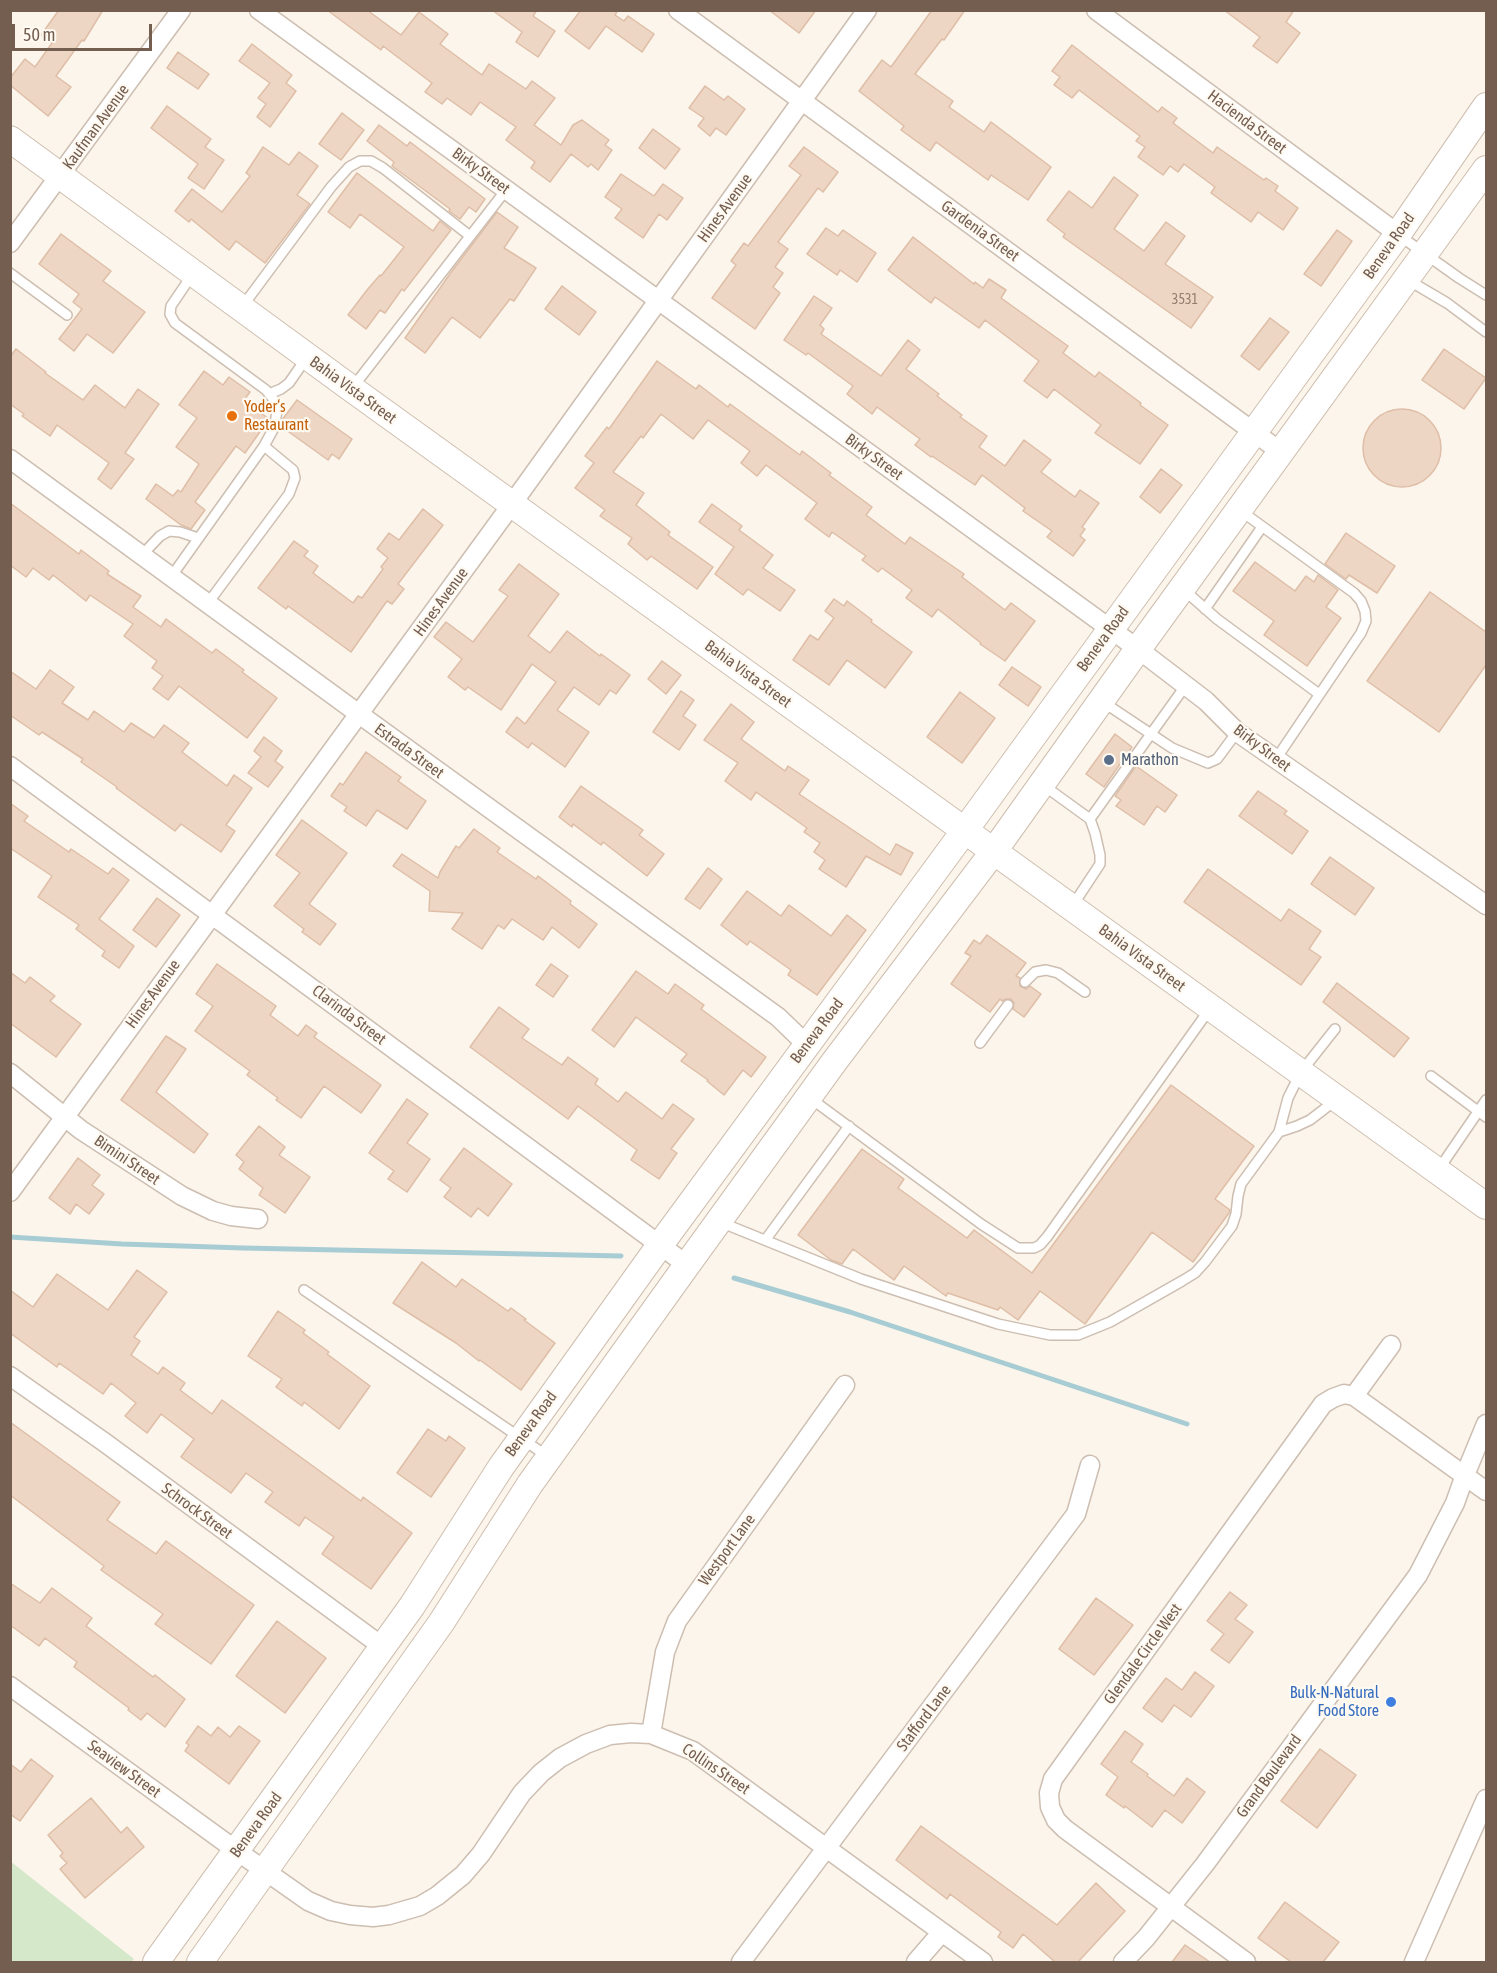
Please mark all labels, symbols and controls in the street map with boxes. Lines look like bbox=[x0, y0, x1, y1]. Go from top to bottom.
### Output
scale bar bbox=[15, 12, 154, 50]
text: 50 m bbox=[23, 24, 55, 45]
street label: Kaufman Avenue bbox=[59, 81, 133, 173]
street label: Hacienda Street bbox=[1204, 86, 1290, 158]
street label: Birky Street bbox=[448, 144, 514, 198]
street label: Hines Avenue bbox=[694, 170, 756, 246]
street label: Gardenia Street bbox=[937, 196, 1023, 266]
street label: Beneva Road bbox=[1359, 209, 1419, 283]
house number: 3531 bbox=[1172, 292, 1198, 308]
street label: Bahia Vista Street bbox=[306, 352, 400, 428]
place label: Yoder‘s Restaurant bbox=[244, 397, 309, 435]
marker: Yoder‘s Restaurant bbox=[225, 409, 239, 423]
street label: Birky Street bbox=[841, 430, 907, 484]
street label: Hines Avenue bbox=[410, 564, 472, 640]
street label: Beneva Road bbox=[1073, 602, 1133, 676]
street label: Bahia Vista Street bbox=[701, 636, 795, 712]
street label: Estrada Street bbox=[370, 719, 448, 783]
street label: Birky Street bbox=[1230, 720, 1294, 776]
place label: Marathon bbox=[1121, 750, 1179, 770]
marker: Marathon bbox=[1102, 753, 1116, 767]
street label: Bahia Vista Street bbox=[1095, 920, 1189, 996]
street label: Hines Avenue bbox=[122, 956, 184, 1032]
street label: Clarinda Street bbox=[308, 981, 390, 1049]
street label: Beneva Road bbox=[786, 995, 848, 1067]
street label: Bimini Street bbox=[90, 1131, 164, 1189]
street label: Beneva Road bbox=[501, 1387, 561, 1461]
street label: Schrock Street bbox=[158, 1479, 236, 1543]
street label: Westport Lane bbox=[695, 1510, 759, 1590]
street label: Glendale Circle West bbox=[1100, 1600, 1186, 1708]
street label: Stafford Lane bbox=[893, 1681, 955, 1755]
place label: Bulk-N-Natural Food Store bbox=[1290, 1683, 1379, 1721]
marker: Bulk-N-Natural Food Store bbox=[1384, 1695, 1398, 1709]
street label: Grand Boulevard bbox=[1232, 1731, 1306, 1821]
street label: Seaview Street bbox=[84, 1736, 164, 1802]
street label: Collins Street bbox=[678, 1739, 754, 1799]
street label: Beneva Road bbox=[226, 1788, 286, 1862]

